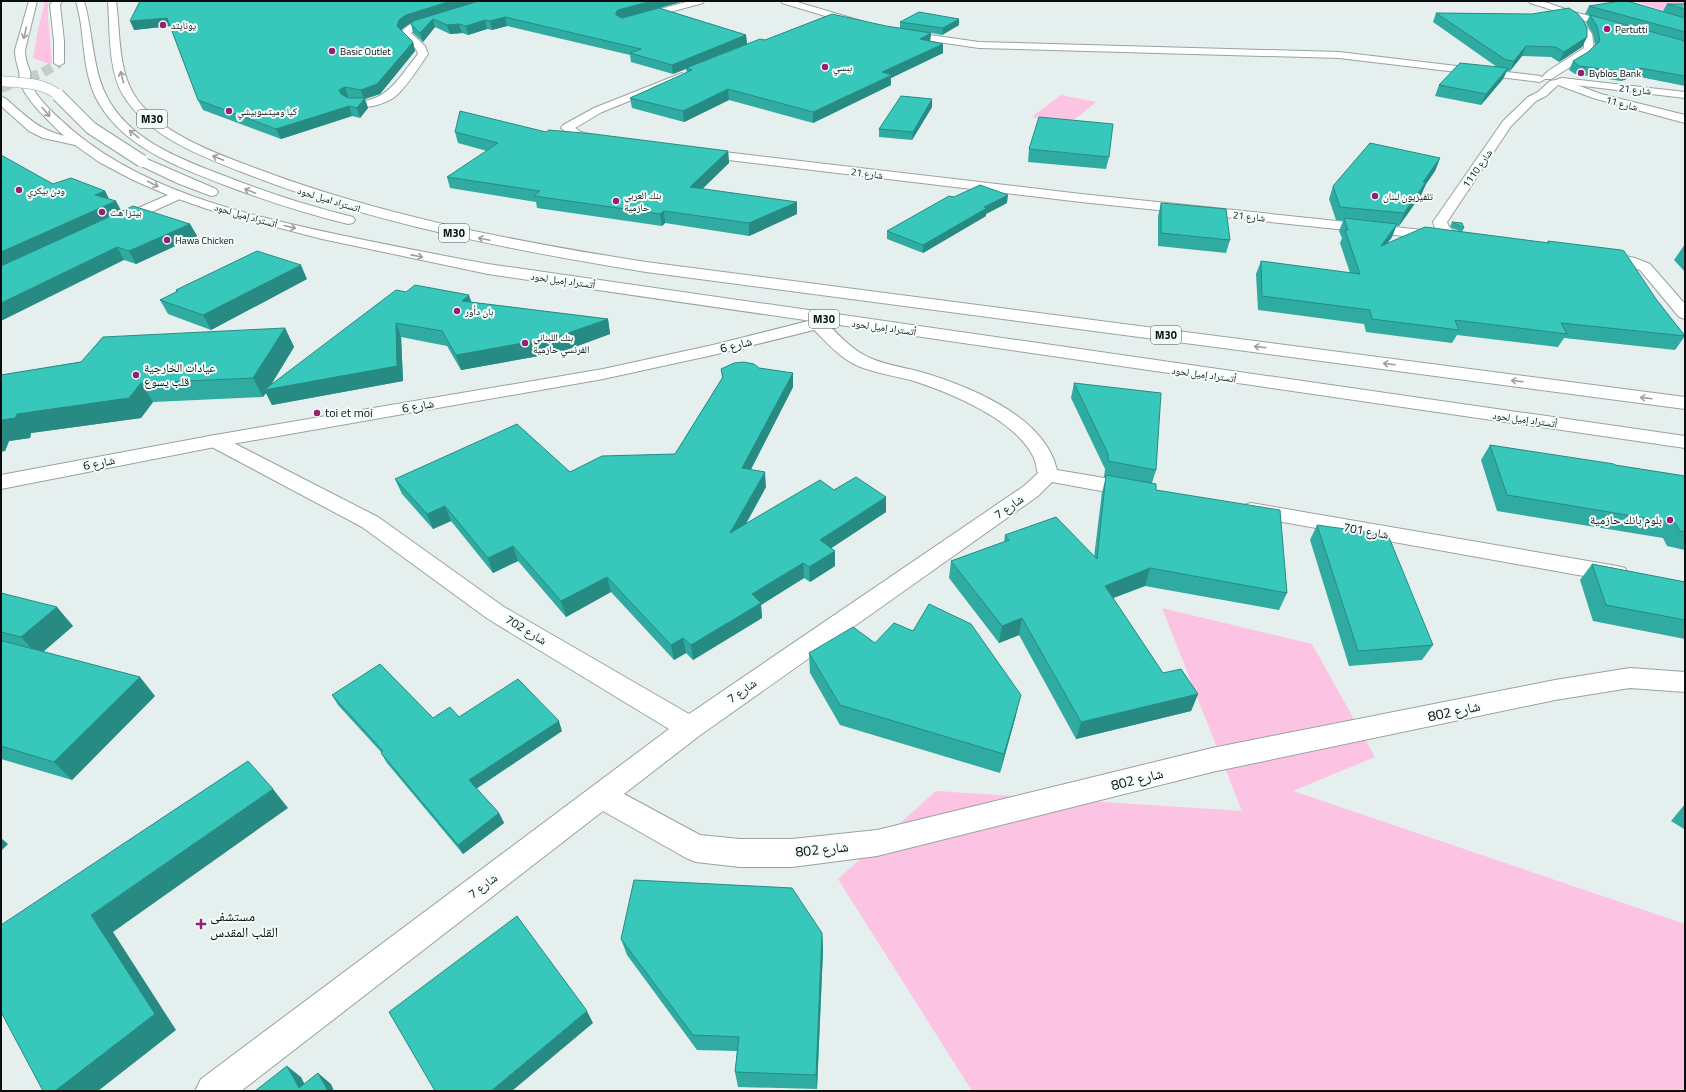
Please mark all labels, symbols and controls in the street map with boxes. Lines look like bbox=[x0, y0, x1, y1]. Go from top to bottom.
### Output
place label: يونايتد bbox=[171, 18, 196, 33]
marker: يونايتد bbox=[158, 20, 168, 30]
place label: Pertutti bbox=[1615, 22, 1647, 37]
marker: Pertutti bbox=[1602, 24, 1612, 34]
one-way arrow bbox=[21, 26, 28, 39]
place label: Basic Outlet bbox=[340, 44, 391, 59]
marker: Basic Outlet bbox=[327, 46, 337, 56]
place label: ببسي bbox=[833, 60, 852, 76]
marker: ببسي bbox=[820, 62, 830, 72]
place label: Byblos Bank bbox=[1589, 66, 1641, 81]
marker: Byblos Bank bbox=[1576, 68, 1586, 78]
one-way arrow bbox=[118, 71, 125, 84]
street label: شارع 21 bbox=[1618, 80, 1652, 99]
street label: شارع 11 bbox=[1604, 92, 1640, 115]
place label: كيا وميتسوبيشي bbox=[237, 104, 297, 120]
one-way arrow bbox=[42, 106, 51, 117]
marker: كيا وميتسوبيشي bbox=[224, 106, 234, 116]
road number: M30 bbox=[137, 110, 167, 128]
one-way arrow bbox=[129, 130, 140, 138]
street label: شارع 1110 bbox=[1459, 146, 1496, 190]
one-way arrow bbox=[213, 154, 225, 161]
street label: شارع 21 bbox=[850, 164, 884, 183]
one-way arrow bbox=[146, 181, 158, 188]
place label: ودن بيكري bbox=[27, 183, 65, 199]
street label: اتستراد اميل لحود bbox=[296, 183, 362, 216]
marker: ودن بيكري bbox=[14, 185, 24, 195]
one-way arrow bbox=[245, 187, 257, 194]
place label: بنك العربي حازمية bbox=[624, 188, 662, 215]
place label: تلفيزيون لبنان bbox=[1383, 189, 1433, 204]
marker: تلفيزيون لبنان bbox=[1370, 191, 1380, 201]
marker: بنك العربي حازمية bbox=[611, 196, 621, 206]
street label: أتستراد إميل لحود bbox=[213, 199, 279, 232]
place label: بيتزا هت bbox=[110, 205, 142, 220]
marker: بيتزا هت bbox=[97, 207, 107, 217]
street label: شارع 21 bbox=[1232, 207, 1266, 226]
one-way arrow bbox=[283, 224, 296, 232]
road number: M30 bbox=[439, 224, 469, 242]
place label: Hawa Chicken bbox=[175, 233, 234, 248]
marker: Hawa Chicken bbox=[162, 235, 172, 245]
one-way arrow bbox=[478, 235, 491, 243]
one-way arrow bbox=[410, 252, 423, 260]
street label: أتستراد إميل لحود bbox=[530, 269, 596, 292]
place label: بان دأور bbox=[464, 304, 494, 319]
marker: بان دأور bbox=[452, 306, 462, 316]
road number: M30 bbox=[809, 310, 839, 328]
street label: أتستراد إميل لحود bbox=[851, 316, 917, 339]
road number: M30 bbox=[1151, 326, 1181, 344]
place label: بنك اللبناني الفرنسي حازمية bbox=[533, 330, 589, 358]
street label: شارع 6 bbox=[718, 331, 754, 358]
marker: بنك اللبناني الفرنسي حازمية bbox=[520, 338, 530, 348]
one-way arrow bbox=[1254, 343, 1267, 351]
place label: عيادات الخارجية قلب يسوع bbox=[144, 358, 216, 391]
one-way arrow bbox=[1382, 360, 1395, 368]
street label: أتستراد إميل لحود bbox=[1171, 363, 1237, 386]
marker: عيادات الخارجية قلب يسوع bbox=[131, 370, 141, 380]
one-way arrow bbox=[1511, 377, 1524, 385]
street label: شارع 6 bbox=[400, 393, 436, 418]
one-way arrow bbox=[1640, 394, 1653, 401]
place label: toi et moi bbox=[325, 403, 373, 422]
marker: toi et moi bbox=[312, 408, 322, 418]
street label: أتستراد إميل لحود bbox=[1492, 408, 1558, 431]
street label: شارع 6 bbox=[81, 450, 117, 475]
street label: شارع 7 bbox=[990, 490, 1027, 524]
place label: بلوم بانك حازمية bbox=[1590, 510, 1662, 529]
marker: بلوم بانك حازمية bbox=[1665, 515, 1675, 525]
street label: شارع 701 bbox=[1342, 517, 1390, 544]
street label: شارع 702 bbox=[502, 610, 551, 650]
street label: شارع 7 bbox=[723, 674, 760, 708]
street label: شارع 802 bbox=[1426, 695, 1482, 726]
street label: شارع 802 bbox=[1109, 762, 1165, 795]
street label: شارع 802 bbox=[794, 835, 850, 862]
street label: شارع 7 bbox=[464, 868, 501, 903]
place label: مستشفى القلب المقدس bbox=[210, 905, 278, 942]
marker: مستشفى القلب المقدس bbox=[195, 918, 207, 930]

